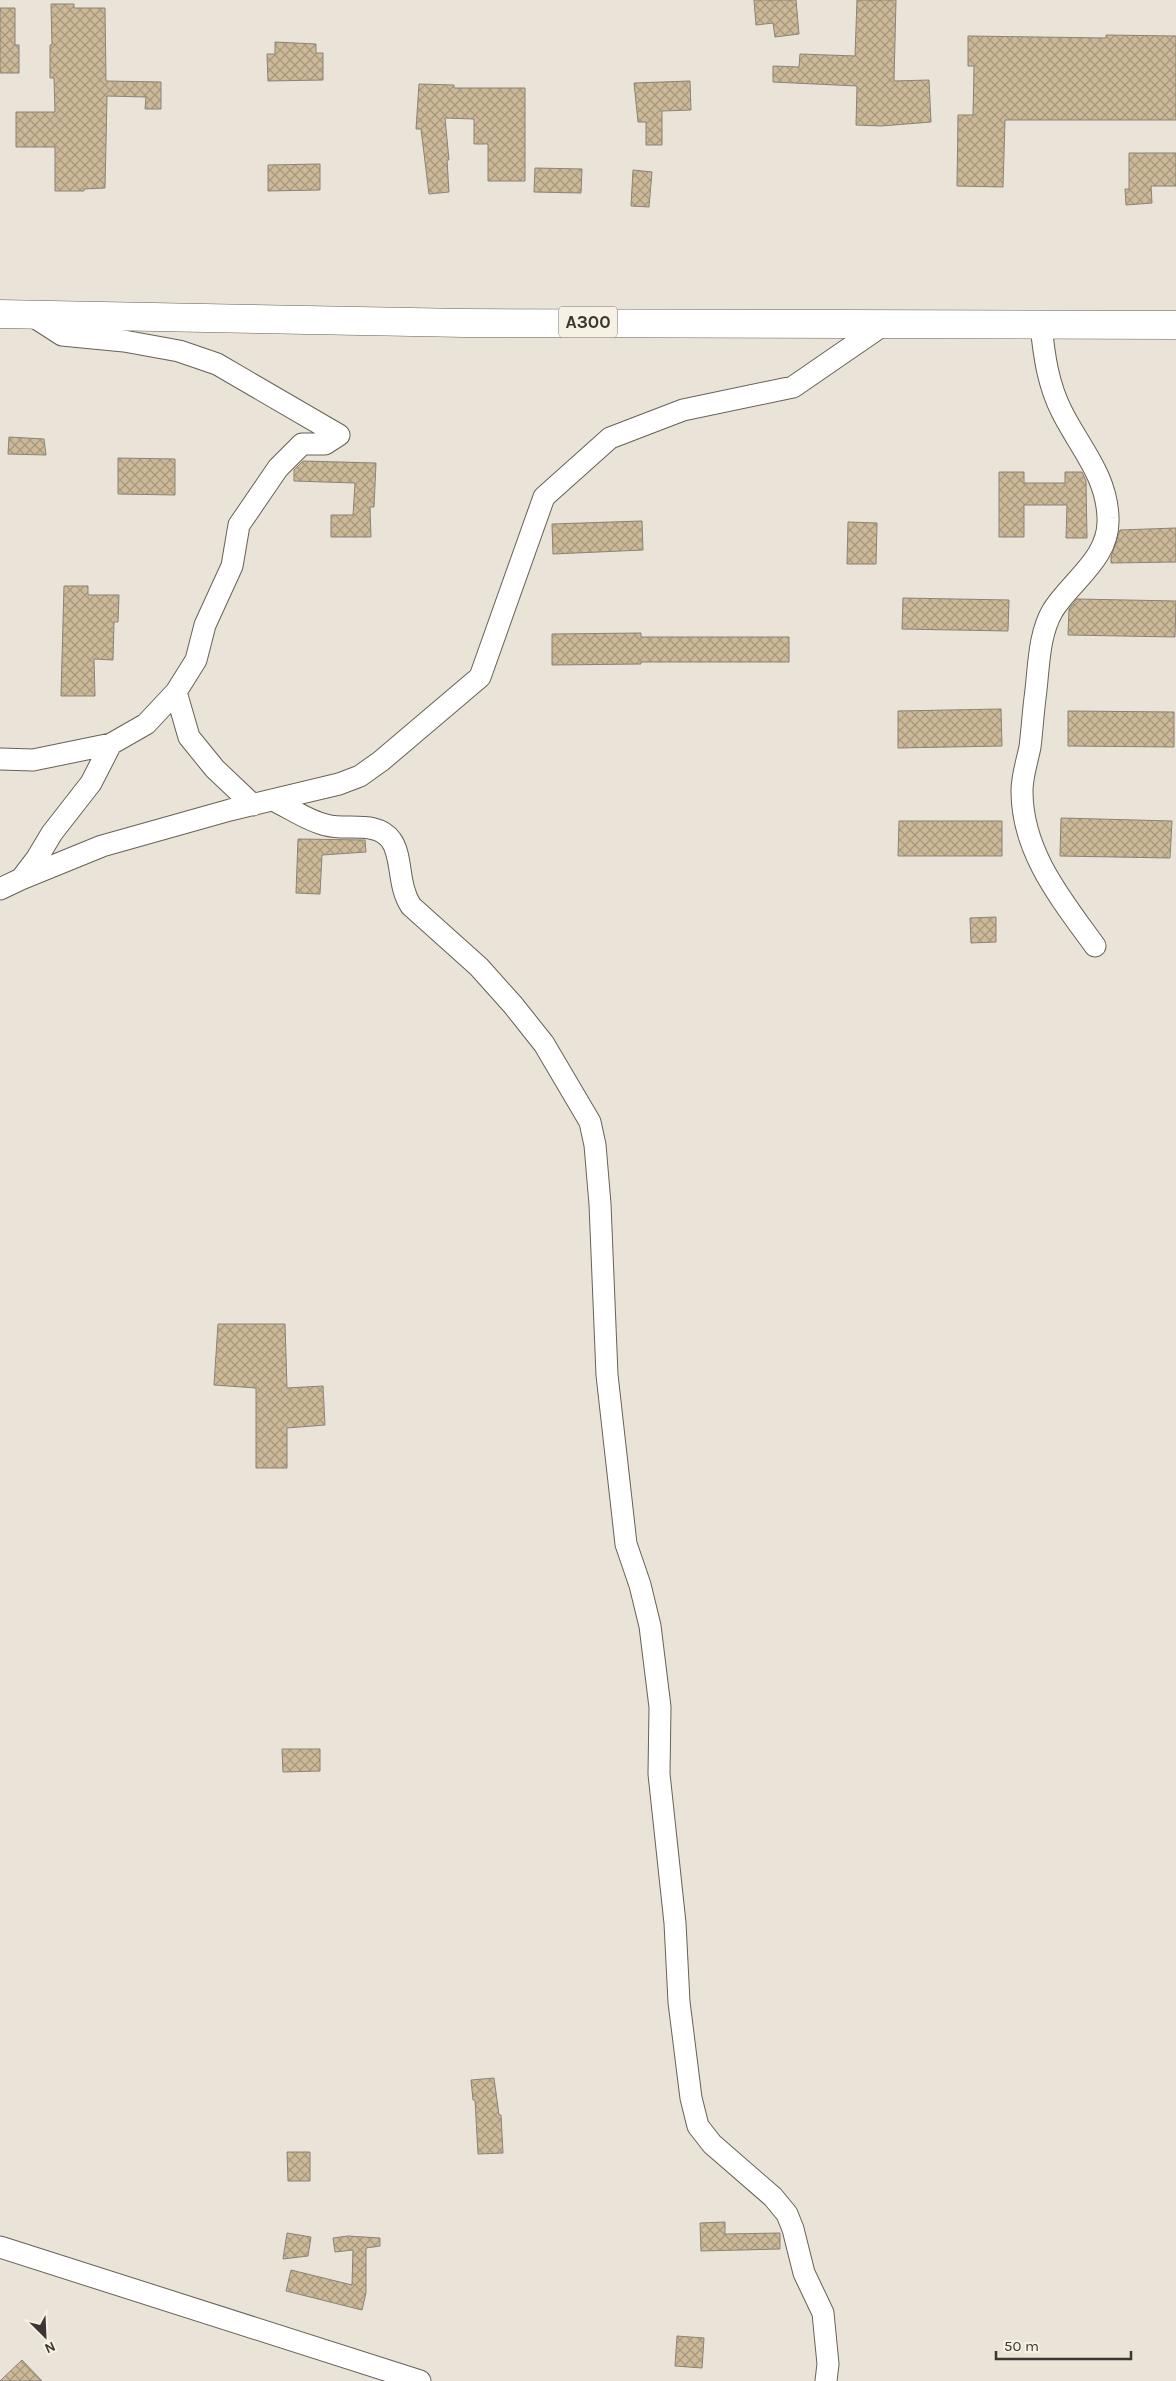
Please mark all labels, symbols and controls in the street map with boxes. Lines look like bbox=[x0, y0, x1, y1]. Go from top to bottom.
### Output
road number: A300 bbox=[559, 306, 617, 338]
north arrow bbox=[20, 2311, 70, 2361]
scale bar bbox=[996, 2328, 1131, 2360]
text: 50 m bbox=[1004, 2337, 1039, 2355]
text: N bbox=[42, 2338, 58, 2357]

